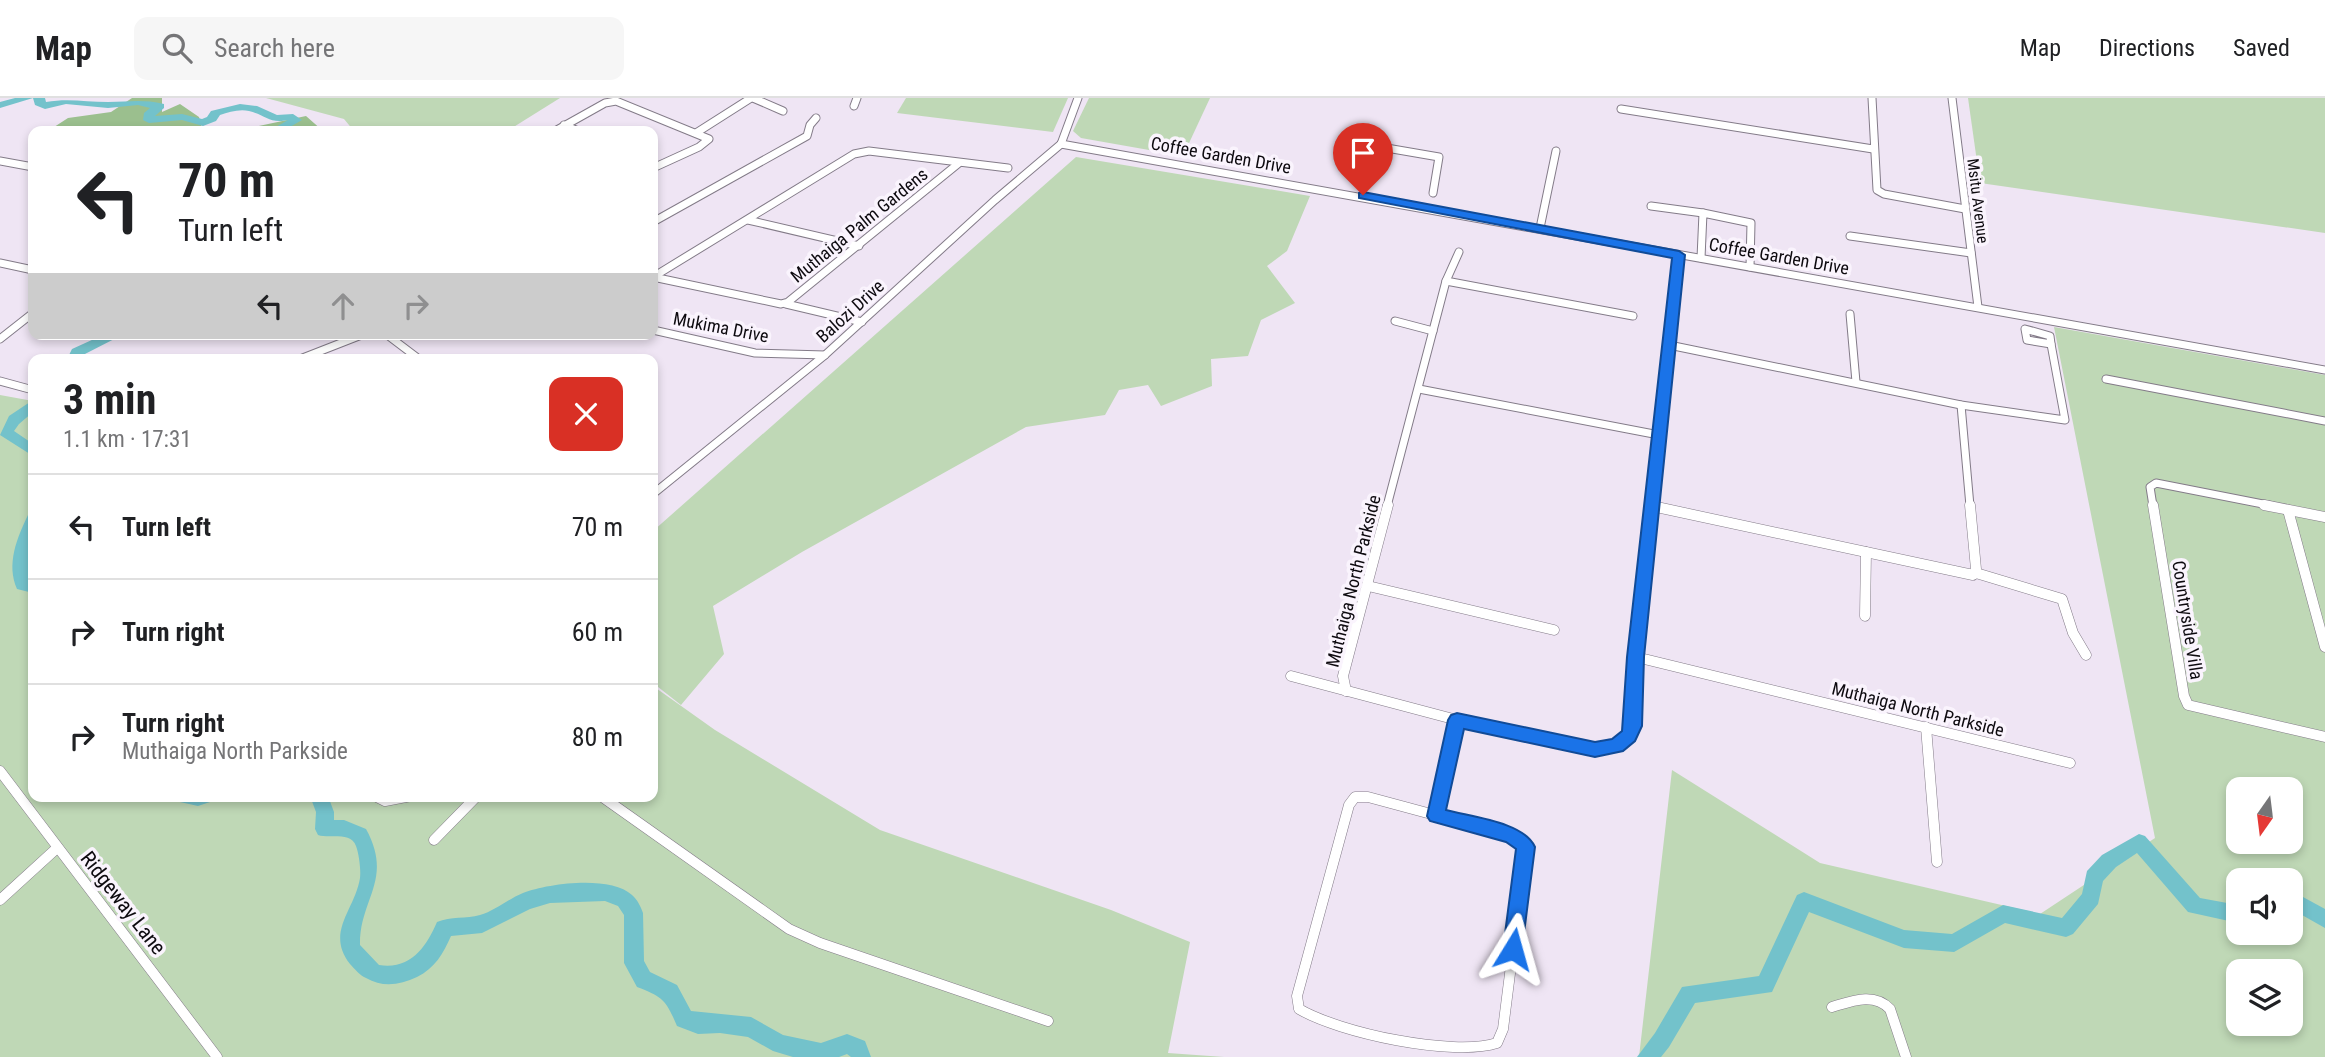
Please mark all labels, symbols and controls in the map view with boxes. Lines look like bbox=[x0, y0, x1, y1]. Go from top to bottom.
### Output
search box bbox=[134, 17, 624, 80]
text: Map bbox=[35, 29, 92, 68]
icon: search bbox=[158, 29, 196, 67]
text: Search here bbox=[214, 33, 335, 63]
text: Map bbox=[2020, 34, 2061, 62]
text: Directions bbox=[2099, 34, 2195, 62]
text: Saved bbox=[2233, 34, 2290, 62]
pin bbox=[1333, 123, 1393, 195]
street label: Coffee Garden Drive bbox=[1149, 132, 1293, 178]
icon: arrive bbox=[1344, 134, 1382, 172]
text: 70 m bbox=[178, 152, 275, 209]
icon: left bbox=[63, 154, 154, 245]
street label: Msitu Avenue bbox=[1963, 158, 1993, 244]
street label: Muthaiga Palm Gardens bbox=[786, 163, 932, 287]
text: Turn left bbox=[178, 211, 283, 249]
street label: Coffee Garden Drive bbox=[1707, 233, 1851, 279]
street label: Balozi Drive bbox=[812, 275, 888, 347]
icon: left bbox=[251, 287, 289, 325]
icon: ahead bbox=[324, 287, 362, 325]
icon: right bbox=[397, 287, 435, 325]
street label: Mukima Drive bbox=[672, 307, 770, 347]
text: 3 min bbox=[63, 375, 156, 424]
button: close bbox=[549, 377, 623, 451]
text: 1.1 km · 17:31 bbox=[63, 426, 192, 453]
street label: Muthaiga North Parkside bbox=[1321, 493, 1385, 669]
icon: left bbox=[63, 508, 101, 546]
text: Turn left bbox=[122, 512, 211, 542]
text: 70 m bbox=[572, 512, 623, 542]
street label: Countryside Villa bbox=[2168, 559, 2208, 681]
icon: right bbox=[63, 613, 101, 651]
text: Turn right bbox=[122, 617, 224, 647]
text: 60 m bbox=[572, 617, 623, 647]
street label: Muthaiga North Parkside bbox=[1830, 677, 2006, 741]
text: Turn right bbox=[122, 708, 224, 738]
icon: right bbox=[63, 718, 101, 756]
text: 80 m bbox=[572, 722, 623, 752]
text: Muthaiga North Parkside bbox=[122, 738, 348, 765]
north arrow bbox=[2226, 777, 2303, 854]
map controls bbox=[2226, 777, 2303, 1036]
street label: Ridgeway Lane bbox=[75, 847, 171, 959]
button: sound bbox=[2226, 868, 2303, 945]
position arrow bbox=[1476, 912, 1550, 986]
button: layers bbox=[2226, 959, 2303, 1036]

